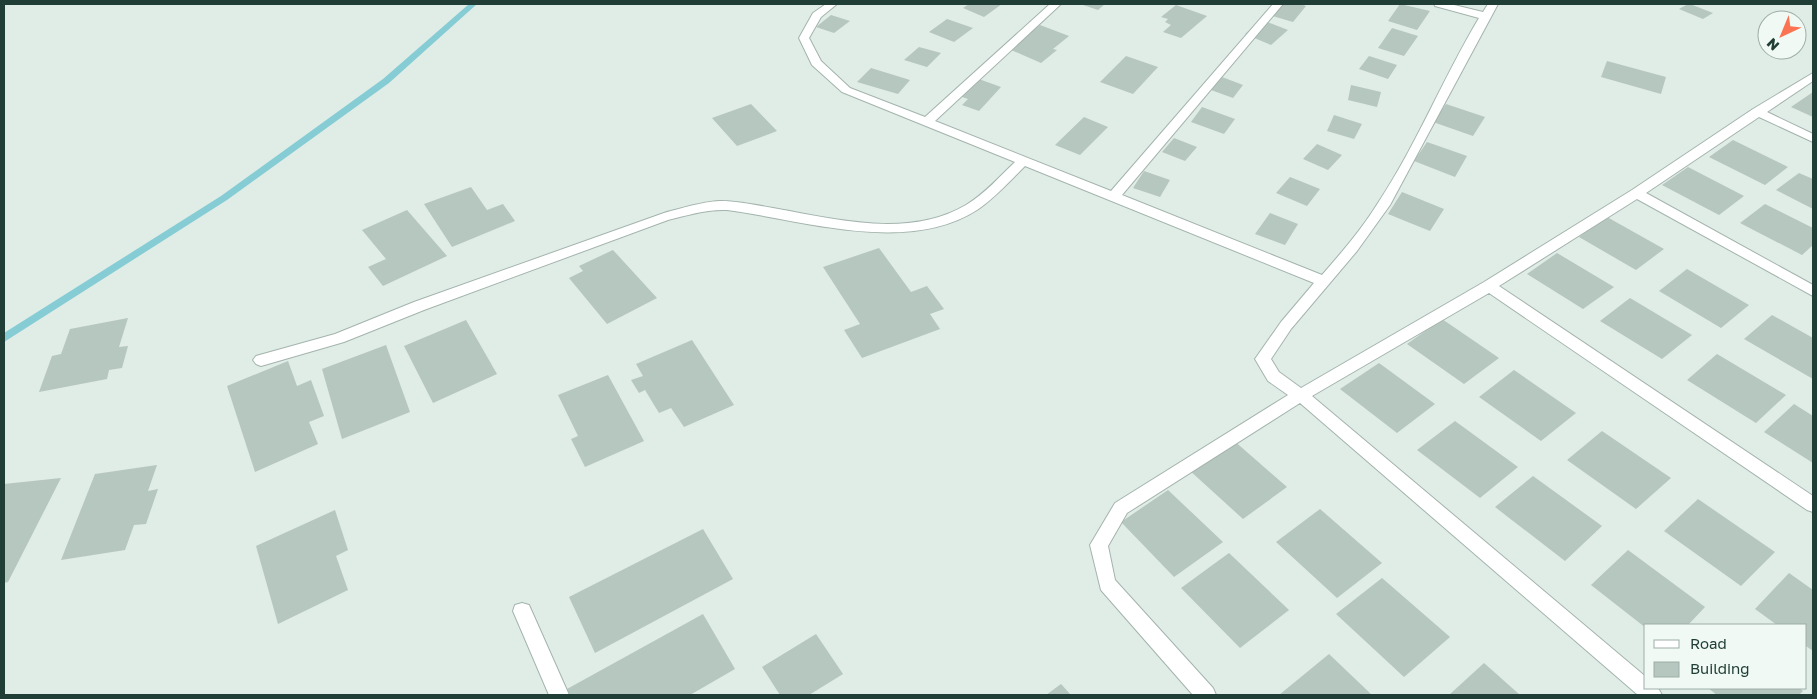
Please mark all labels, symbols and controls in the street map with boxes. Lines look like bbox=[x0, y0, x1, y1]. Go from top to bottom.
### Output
north arrow bbox=[1757, 10, 1807, 60]
text: N bbox=[1763, 35, 1782, 55]
legend bbox=[1644, 624, 1807, 689]
text: Road bbox=[1690, 634, 1727, 652]
text: Building bbox=[1690, 659, 1750, 677]

